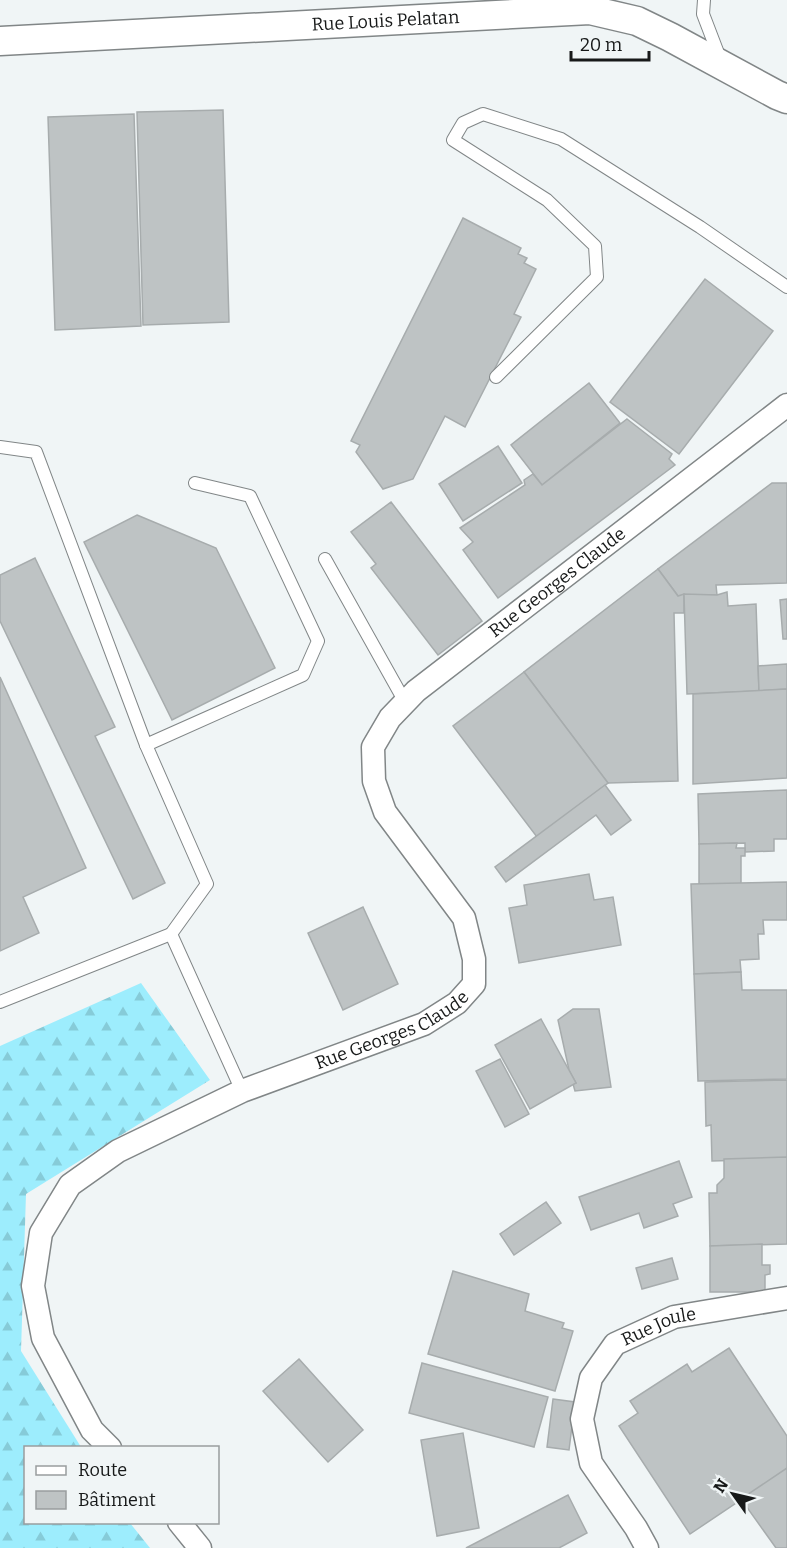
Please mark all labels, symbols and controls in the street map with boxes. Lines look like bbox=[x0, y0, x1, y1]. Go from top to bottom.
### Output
street label: Rue Louis Pelatan bbox=[311, 6, 460, 36]
scale bar bbox=[571, 24, 649, 62]
text: 20 m bbox=[580, 34, 622, 56]
street label: Rue Georges Claude bbox=[484, 523, 630, 642]
street label: Rue Georges Claude bbox=[312, 986, 473, 1074]
street label: Rue Joule bbox=[618, 1303, 697, 1351]
legend bbox=[24, 1446, 219, 1524]
text: Route bbox=[78, 1459, 127, 1481]
north arrow bbox=[703, 1464, 763, 1524]
text: N bbox=[710, 1475, 732, 1496]
text: Bâtiment bbox=[78, 1489, 156, 1511]

